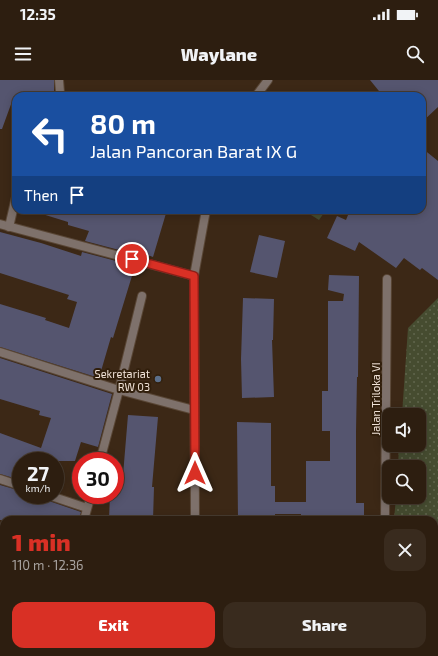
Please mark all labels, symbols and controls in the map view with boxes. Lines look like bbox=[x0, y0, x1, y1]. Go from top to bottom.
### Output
text: 12:35 bbox=[20, 5, 56, 23]
icon: menu bbox=[12, 43, 34, 65]
text: Waylane bbox=[181, 43, 257, 65]
icon: search bbox=[404, 43, 426, 65]
text: 80 m bbox=[90, 106, 156, 140]
icon: left bbox=[24, 108, 76, 160]
text: Jalan Pancoran Barat IX G bbox=[90, 140, 297, 162]
icon: arrive bbox=[66, 184, 88, 206]
text: Then bbox=[24, 186, 58, 204]
pin bbox=[115, 242, 149, 276]
icon: arrive bbox=[121, 248, 143, 270]
street label: Jalan Triloka VI bbox=[369, 362, 382, 436]
place label: Sekretariat RW 03 bbox=[95, 367, 150, 393]
marker: Sekretariat RW 03 bbox=[153, 374, 163, 384]
map controls bbox=[382, 408, 426, 504]
button: sound bbox=[382, 408, 426, 452]
speed limit sign: 30 bbox=[72, 452, 124, 504]
position arrow bbox=[174, 452, 216, 494]
button: search bbox=[382, 460, 426, 504]
text: 27 bbox=[27, 461, 49, 485]
text: km/h bbox=[26, 482, 50, 494]
text: 1 min bbox=[12, 527, 71, 556]
button: close bbox=[384, 529, 426, 571]
text: 110 m · 12:36 bbox=[12, 557, 84, 573]
button: Exit bbox=[12, 602, 215, 648]
button: Share bbox=[223, 602, 426, 648]

